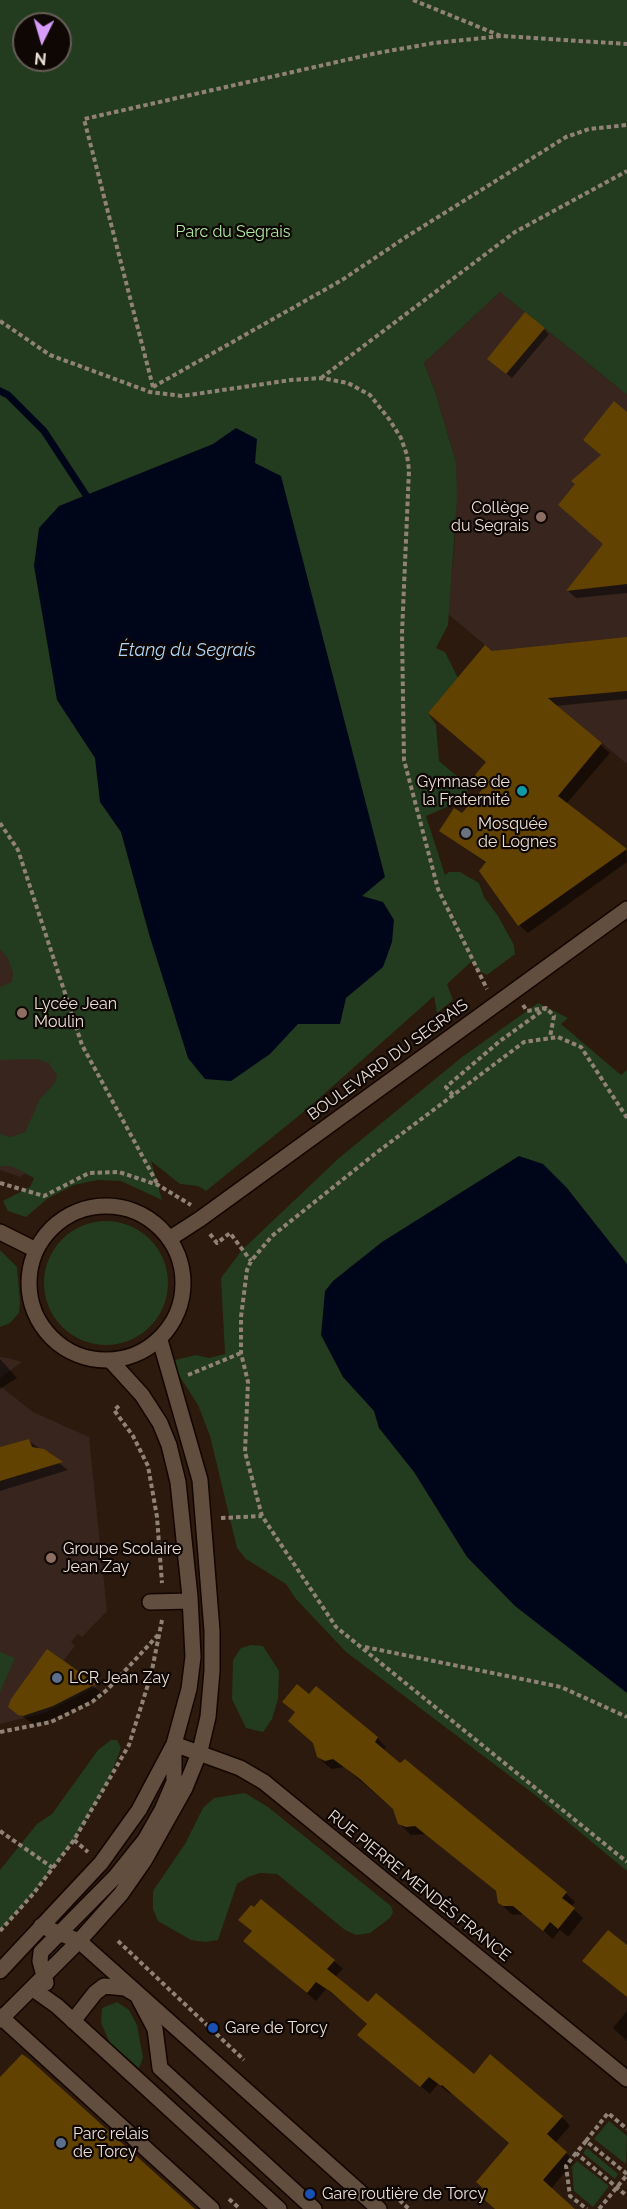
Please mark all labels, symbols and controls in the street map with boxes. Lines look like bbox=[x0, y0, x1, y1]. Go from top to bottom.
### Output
north arrow bbox=[12, 12, 72, 72]
text: N bbox=[34, 48, 47, 68]
park label: Parc du Segrais bbox=[176, 222, 290, 242]
place label: Collège du Segrais bbox=[451, 498, 529, 536]
marker: Collège du Segrais bbox=[534, 510, 548, 524]
water label: Étang du Segrais bbox=[118, 640, 256, 662]
place label: Gymnase de la Fraternité bbox=[417, 772, 510, 810]
marker: Gymnase de la Fraternité bbox=[515, 784, 529, 798]
place label: Mosquée de Lognes bbox=[478, 814, 556, 852]
marker: Mosquée de Lognes bbox=[459, 826, 473, 840]
place label: Lycée Jean Moulin bbox=[34, 994, 117, 1032]
street label: BOULEVARD DU SEGRAIS bbox=[304, 995, 472, 1125]
marker: Lycée Jean Moulin bbox=[15, 1006, 29, 1020]
place label: Groupe Scolaire Jean Zay bbox=[63, 1539, 181, 1577]
marker: Groupe Scolaire Jean Zay bbox=[44, 1551, 58, 1565]
place label: LCR Jean Zay bbox=[69, 1668, 170, 1688]
marker: LCR Jean Zay bbox=[50, 1671, 64, 1685]
street label: RUE PIERRE MENDÈS FRANCE bbox=[324, 1806, 514, 1966]
place label: Gare de Torcy bbox=[225, 2018, 328, 2038]
marker: Gare de Torcy bbox=[206, 2021, 220, 2035]
place label: Parc relais de Torcy bbox=[73, 2124, 149, 2162]
marker: Parc relais de Torcy bbox=[54, 2136, 68, 2150]
place label: Gare routière de Torcy bbox=[322, 2184, 486, 2204]
marker: Gare routière de Torcy bbox=[303, 2187, 317, 2201]

